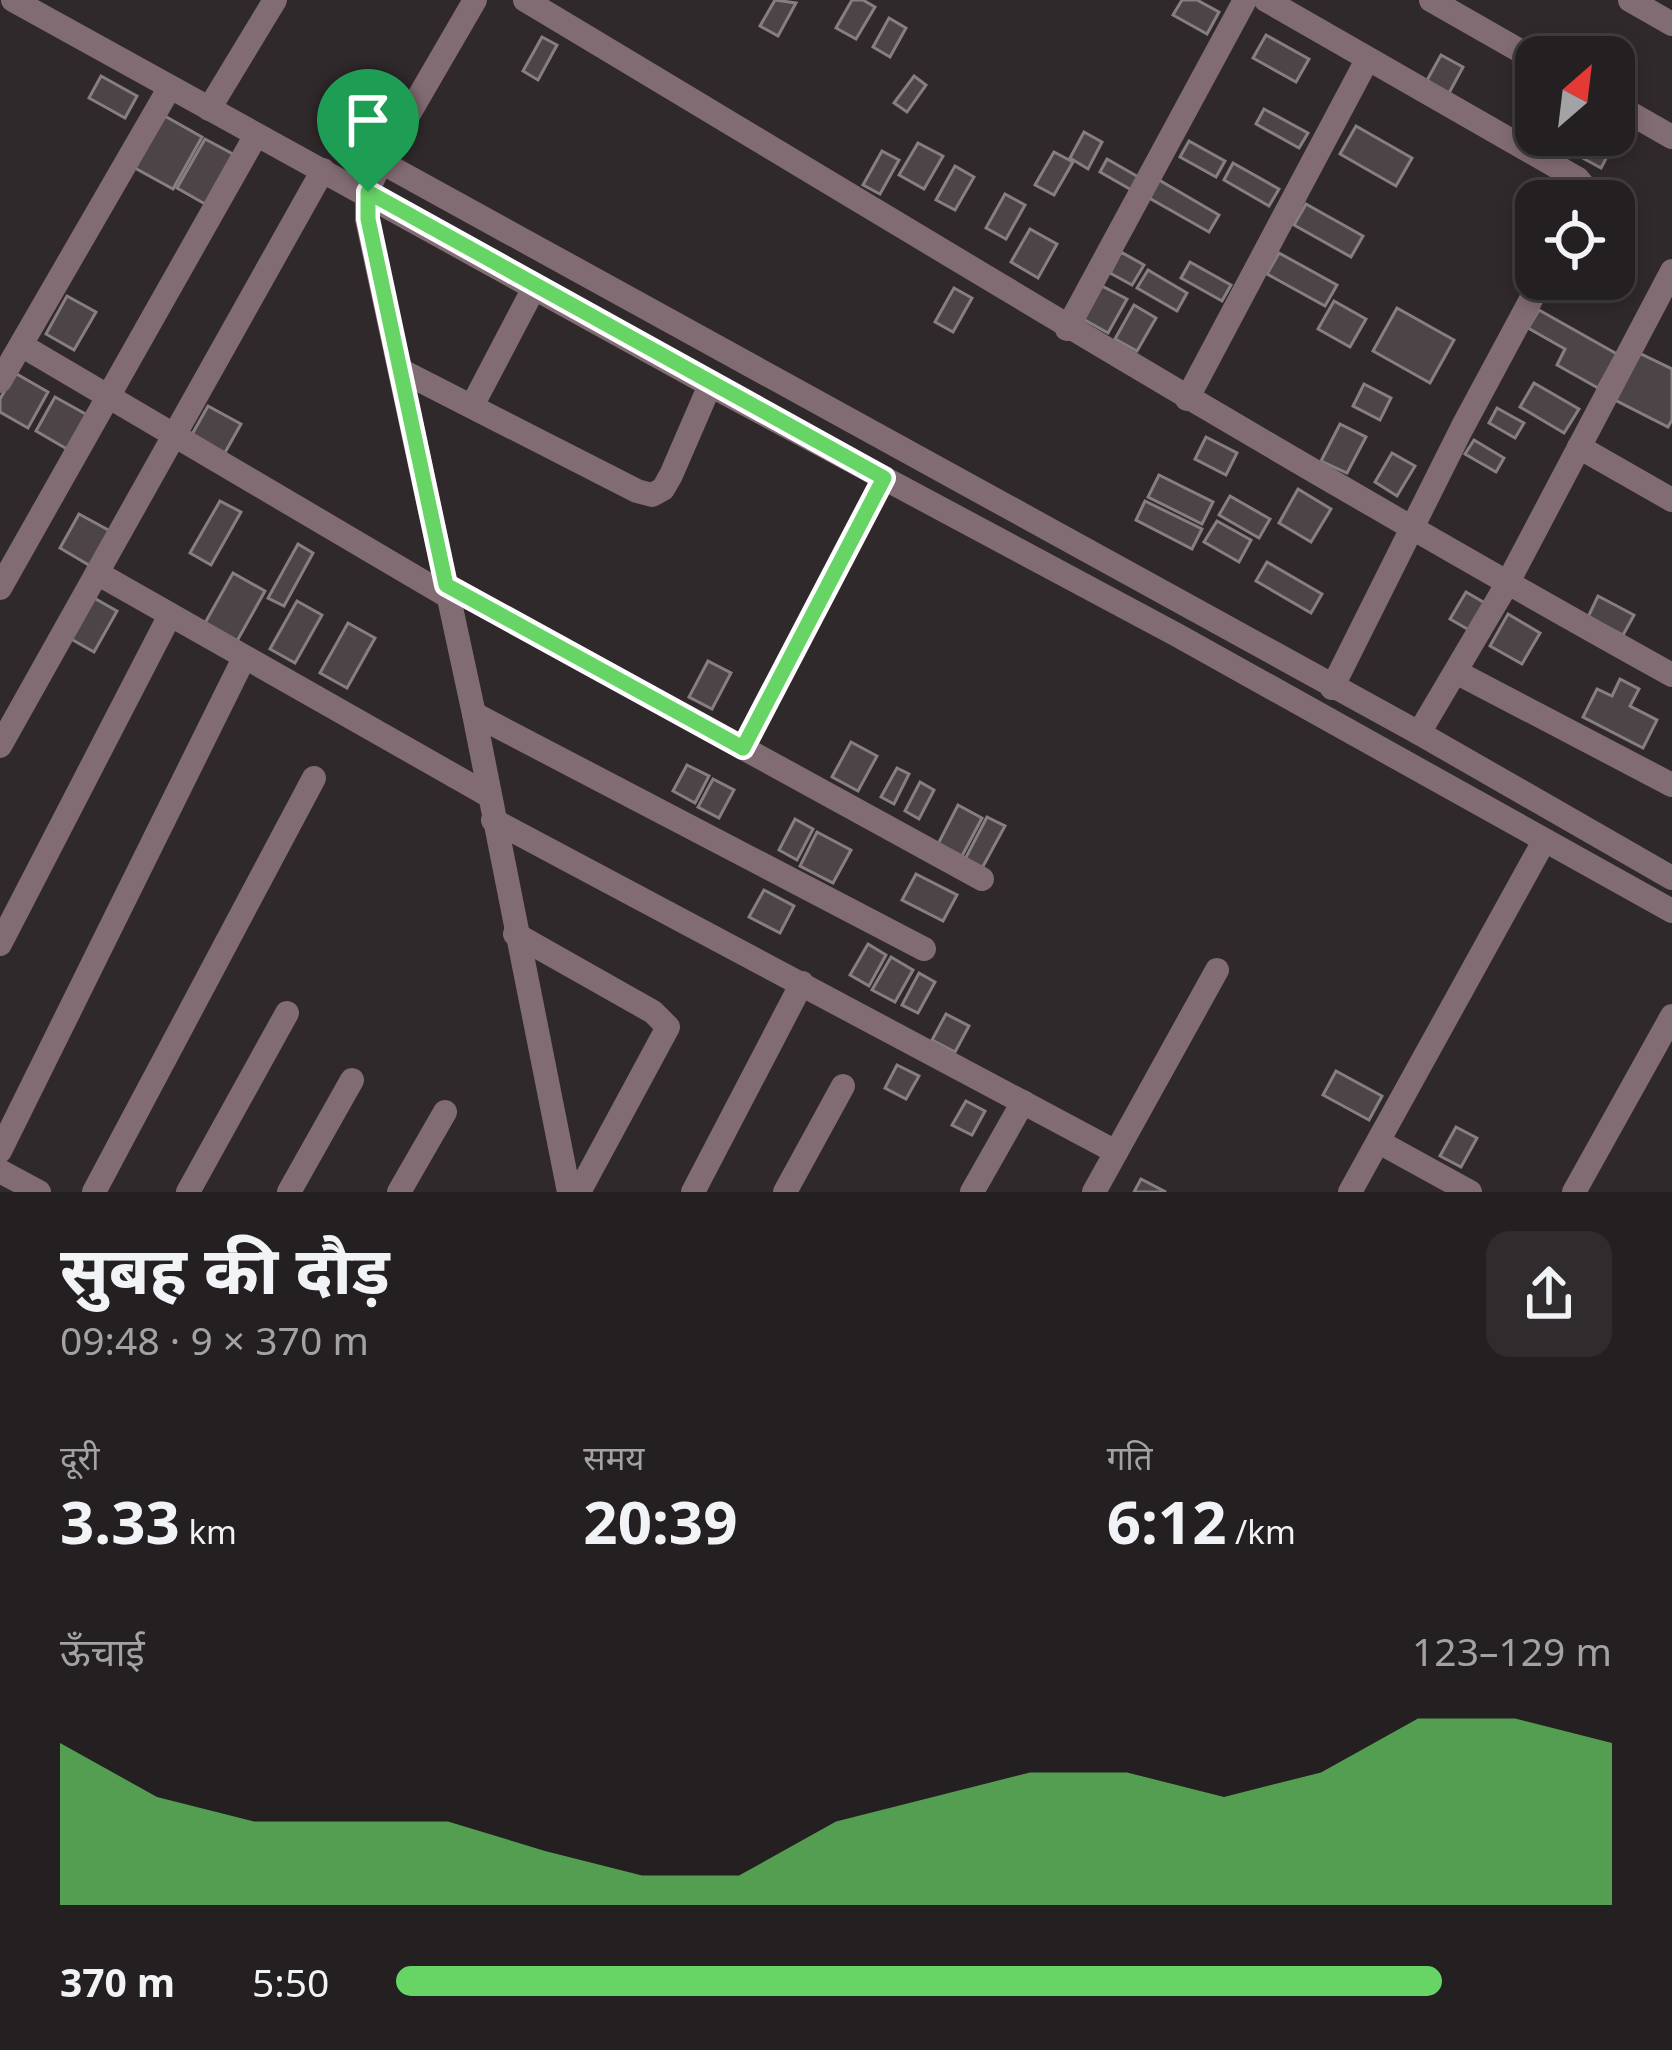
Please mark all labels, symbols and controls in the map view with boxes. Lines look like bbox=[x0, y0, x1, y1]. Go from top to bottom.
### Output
north arrow bbox=[1515, 36, 1635, 156]
map controls bbox=[1515, 36, 1635, 300]
pin bbox=[317, 69, 419, 192]
icon: arrive bbox=[335, 87, 401, 153]
button: locate bbox=[1515, 180, 1635, 300]
text: सुबह की दौड़ bbox=[60, 1223, 390, 1313]
button: share bbox=[1486, 1231, 1612, 1357]
text: 09:48 · 9 × 370 m bbox=[60, 1313, 369, 1366]
text: दूरी bbox=[60, 1435, 100, 1480]
text: समय bbox=[583, 1435, 645, 1480]
text: गति bbox=[1107, 1435, 1153, 1480]
text: 3.33 bbox=[60, 1480, 180, 1562]
text: 20:39 bbox=[583, 1480, 737, 1562]
text: 6:12 bbox=[1107, 1480, 1226, 1562]
text: km bbox=[180, 1509, 237, 1554]
text: /km bbox=[1226, 1509, 1296, 1554]
text: ऊँचाई bbox=[60, 1624, 145, 1677]
text: 123–129 m bbox=[1412, 1624, 1612, 1677]
text: 370 m bbox=[60, 1955, 175, 2008]
text: 5:50 bbox=[252, 1955, 329, 2008]

